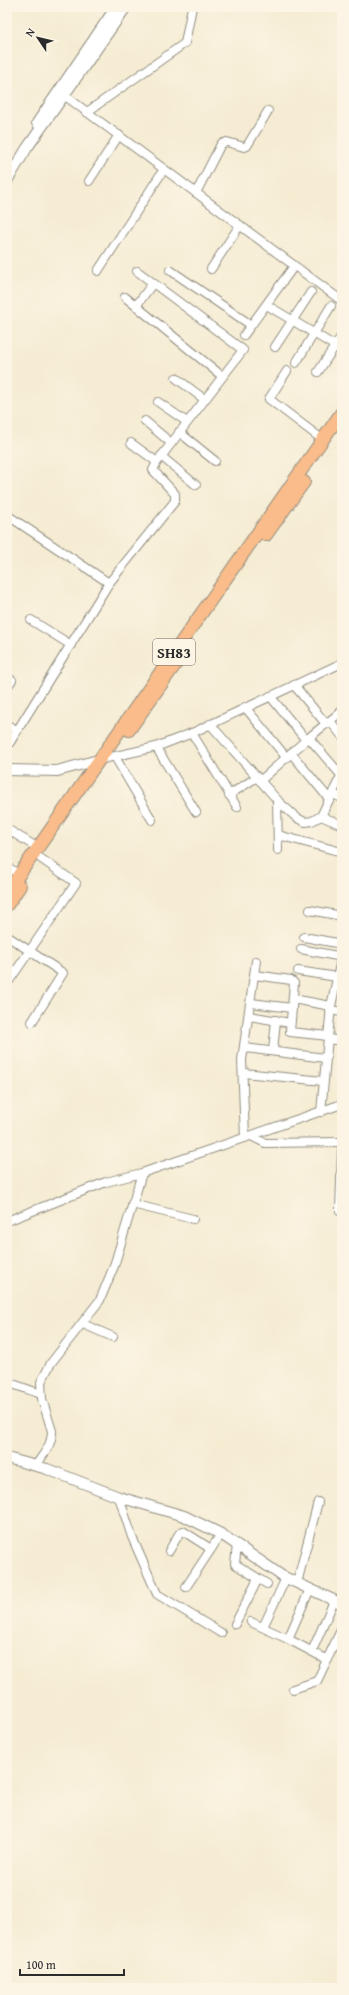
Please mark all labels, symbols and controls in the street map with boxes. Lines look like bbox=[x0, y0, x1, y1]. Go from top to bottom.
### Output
north arrow bbox=[18, 18, 58, 58]
text: N bbox=[21, 24, 39, 40]
road number: SH83 bbox=[153, 639, 195, 665]
scale bar bbox=[20, 1951, 124, 1977]
text: 100 m bbox=[26, 1956, 56, 1973]

